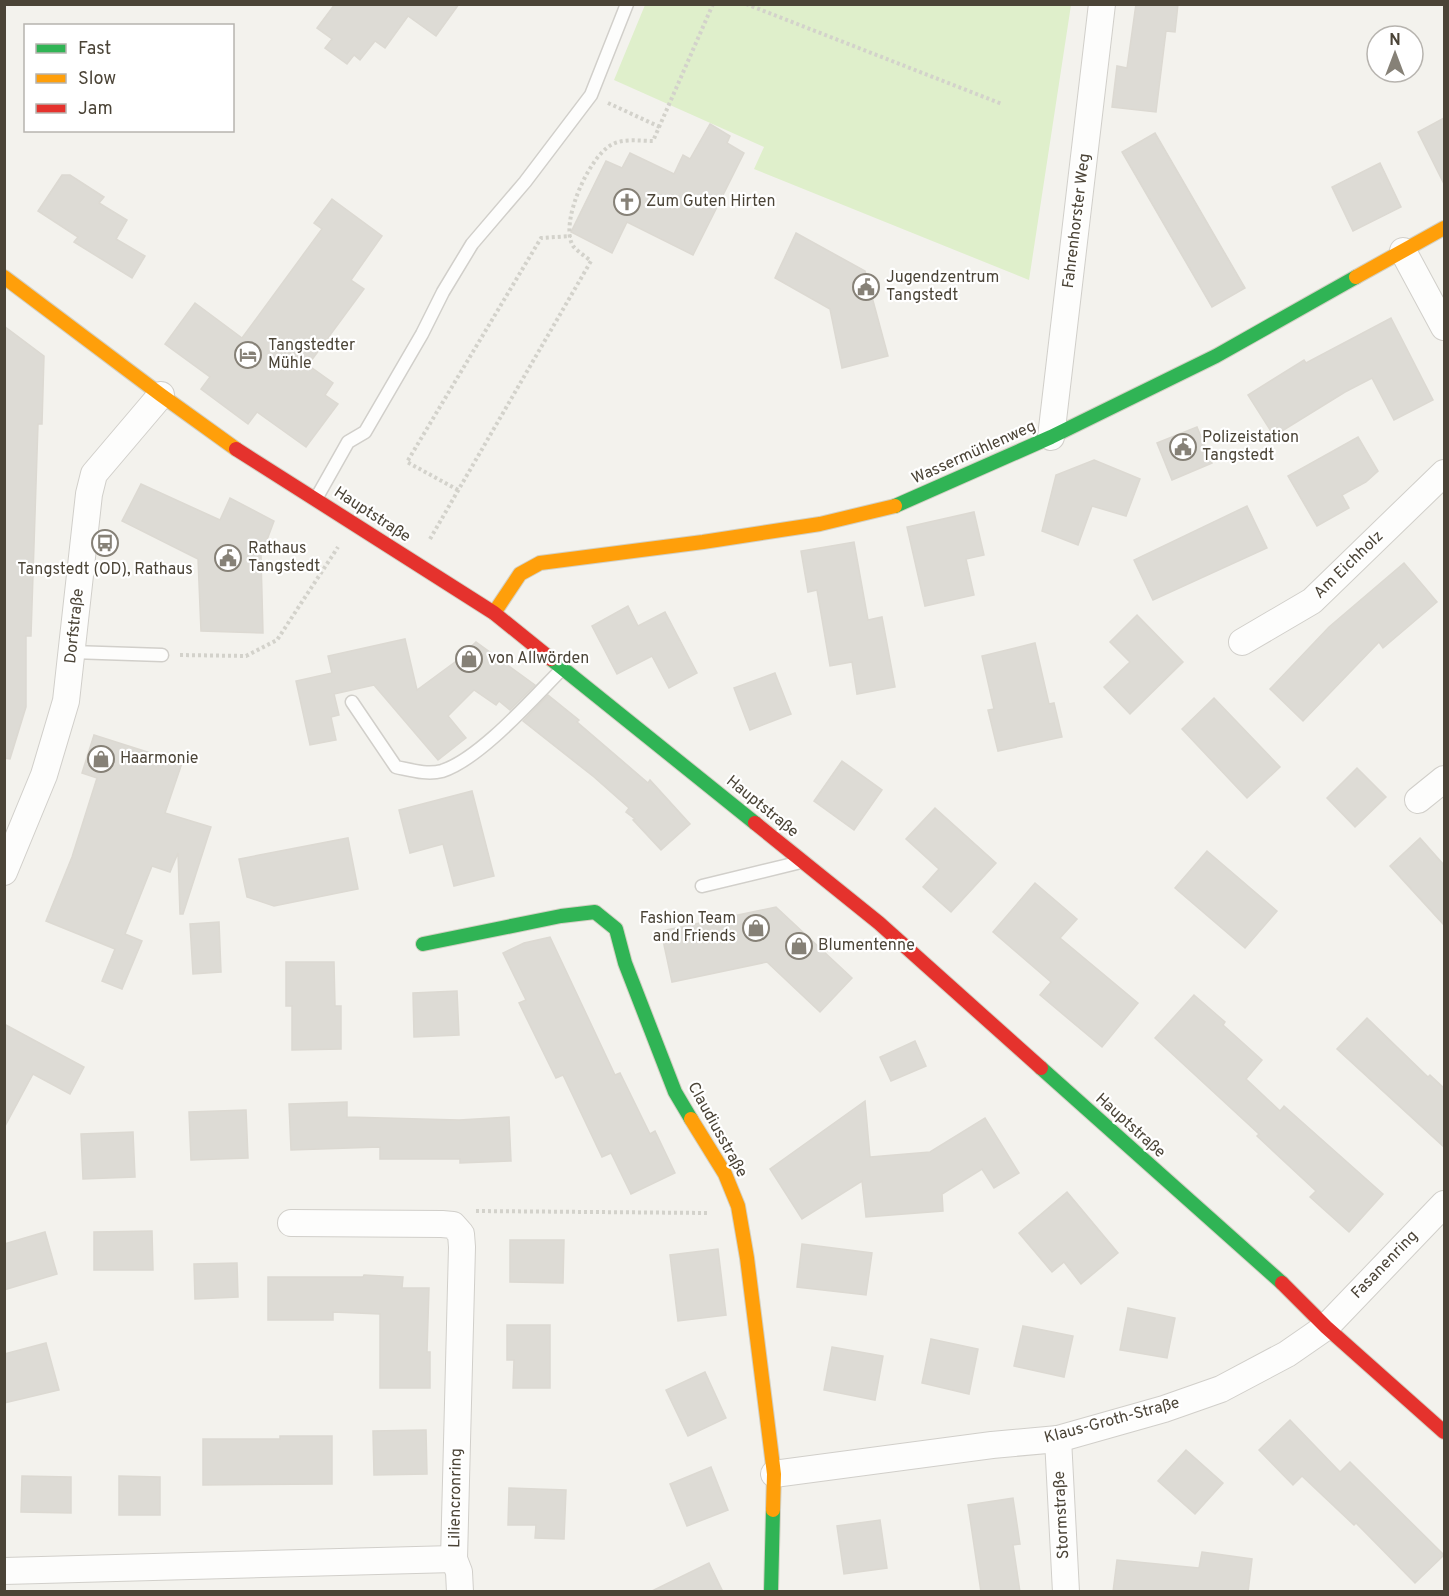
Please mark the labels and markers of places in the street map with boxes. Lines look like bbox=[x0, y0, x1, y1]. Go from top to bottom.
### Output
church icon: Zum Guten Hirten bbox=[612, 187, 642, 217]
place label: Zum Guten Hirten bbox=[646, 192, 776, 212]
place label: Jugendzentrum Tangstedt bbox=[886, 268, 999, 306]
public building icon: Jugendzentrum Tangstedt bbox=[851, 272, 881, 302]
place label: Tangstedter Mühle bbox=[268, 336, 355, 374]
hotel icon: Tangstedter Mühle bbox=[233, 340, 263, 370]
place label: Polizeistation Tangstedt bbox=[1202, 428, 1299, 466]
public building icon: Polizeistation Tangstedt bbox=[1168, 432, 1198, 462]
bus stop icon: Tangstedt (OD), Rathaus bbox=[90, 528, 120, 558]
place label: Rathaus Tangstedt bbox=[248, 539, 320, 577]
public building icon: Rathaus Tangstedt bbox=[213, 543, 243, 573]
place label: Tangstedt (OD), Rathaus bbox=[17, 560, 193, 580]
shop icon: von Allwörden bbox=[454, 644, 484, 674]
place label: von Allwörden bbox=[488, 649, 589, 669]
shop icon: Haarmonie bbox=[86, 744, 116, 774]
place label: Haarmonie bbox=[120, 749, 198, 769]
place label: Fashion Team and Friends bbox=[640, 909, 736, 947]
shop icon: Fashion Team and Friends bbox=[741, 913, 771, 943]
shop icon: Blumentenne bbox=[784, 931, 814, 961]
place label: Blumentenne bbox=[818, 936, 915, 956]

